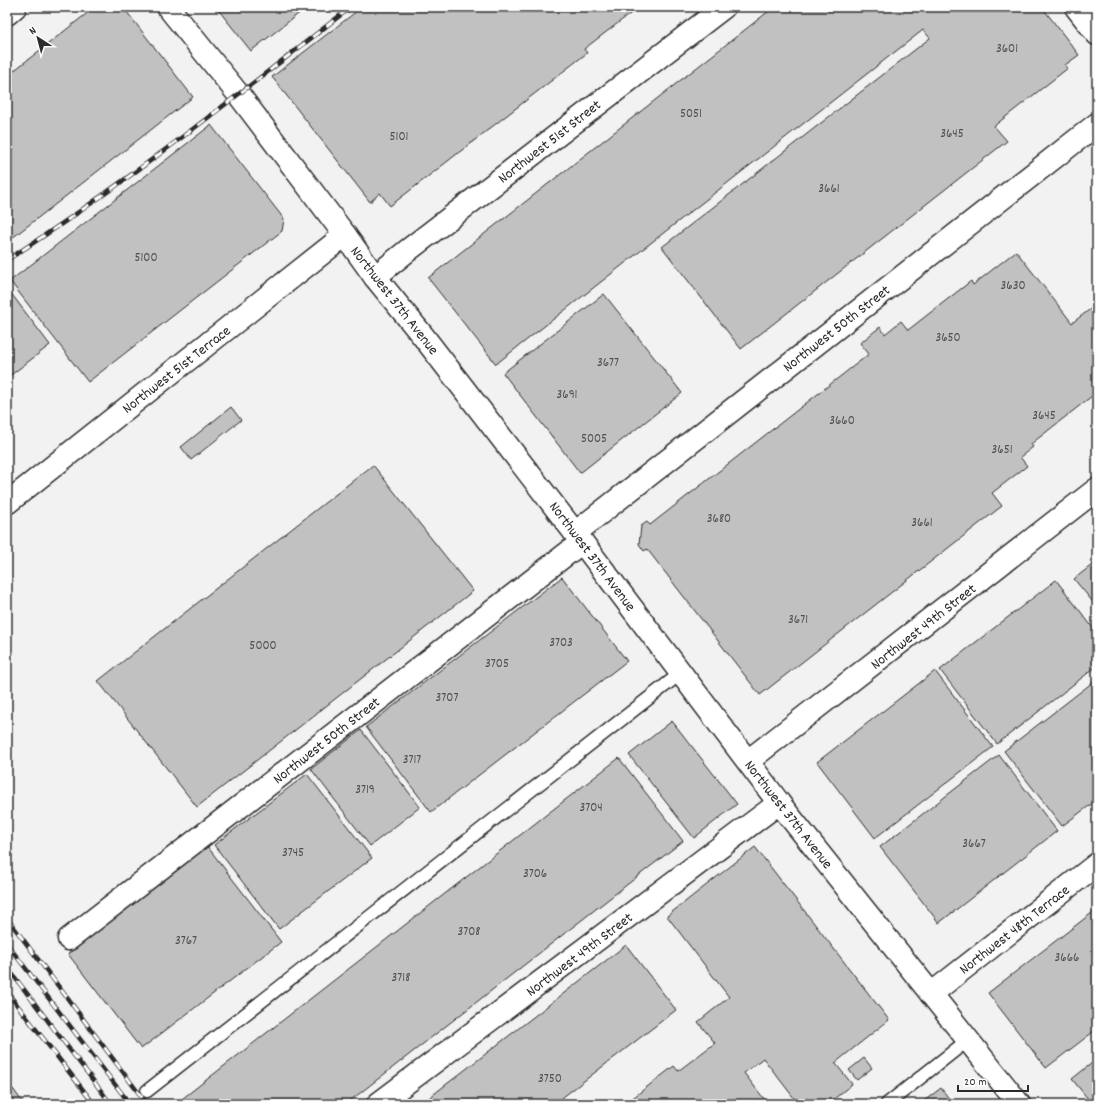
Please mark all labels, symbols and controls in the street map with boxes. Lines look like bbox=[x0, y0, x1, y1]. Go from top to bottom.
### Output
north arrow bbox=[18, 18, 58, 58]
text: N bbox=[26, 23, 41, 40]
house number: 3601 bbox=[996, 40, 1018, 59]
street label: Northwest 51st Street bbox=[494, 95, 607, 190]
house number: 5051 bbox=[680, 105, 702, 124]
house number: 3645 bbox=[940, 125, 964, 144]
house number: 5101 bbox=[390, 128, 408, 147]
house number: 3661 bbox=[818, 180, 840, 199]
street label: Northwest 37th Avenue bbox=[344, 242, 443, 361]
house number: 5100 bbox=[134, 249, 158, 268]
house number: 3630 bbox=[1001, 277, 1026, 296]
street label: Northwest 50th Street bbox=[779, 280, 896, 379]
street label: Northwest 51st Terrace bbox=[118, 321, 237, 420]
house number: 3650 bbox=[935, 329, 961, 348]
house number: 3677 bbox=[597, 354, 619, 373]
house number: 3691 bbox=[557, 386, 577, 405]
house number: 3645 bbox=[1032, 407, 1056, 426]
house number: 3660 bbox=[829, 412, 855, 431]
house number: 5005 bbox=[581, 430, 607, 449]
house number: 3651 bbox=[991, 441, 1013, 460]
street label: Northwest 37th Avenue bbox=[543, 498, 640, 617]
house number: 3680 bbox=[707, 510, 731, 529]
house number: 3661 bbox=[911, 514, 933, 533]
street label: Northwest 49th Street bbox=[867, 579, 982, 676]
house number: 3671 bbox=[788, 611, 808, 630]
house number: 3703 bbox=[549, 634, 573, 653]
house number: 5000 bbox=[249, 637, 277, 656]
house number: 3705 bbox=[485, 655, 509, 674]
house number: 3707 bbox=[436, 689, 458, 708]
street label: Northwest 50th Street bbox=[269, 692, 386, 791]
house number: 3717 bbox=[403, 751, 421, 770]
street label: Northwest 37th Avenue bbox=[738, 756, 837, 875]
house number: 3719 bbox=[355, 781, 375, 800]
house number: 3704 bbox=[579, 799, 603, 818]
house number: 3667 bbox=[962, 835, 986, 854]
house number: 3745 bbox=[282, 844, 304, 863]
house number: 3706 bbox=[523, 865, 547, 884]
street label: Northwest 48th Terrace bbox=[955, 880, 1076, 981]
street label: Northwest 49th Street bbox=[522, 908, 639, 1003]
house number: 3708 bbox=[457, 923, 481, 942]
house number: 3767 bbox=[175, 932, 197, 951]
house number: 3666 bbox=[1055, 949, 1079, 968]
house number: 3718 bbox=[392, 969, 410, 988]
scale bar bbox=[958, 1067, 1028, 1093]
house number: 3750 bbox=[538, 1070, 562, 1089]
text: 20 m bbox=[964, 1074, 987, 1091]

